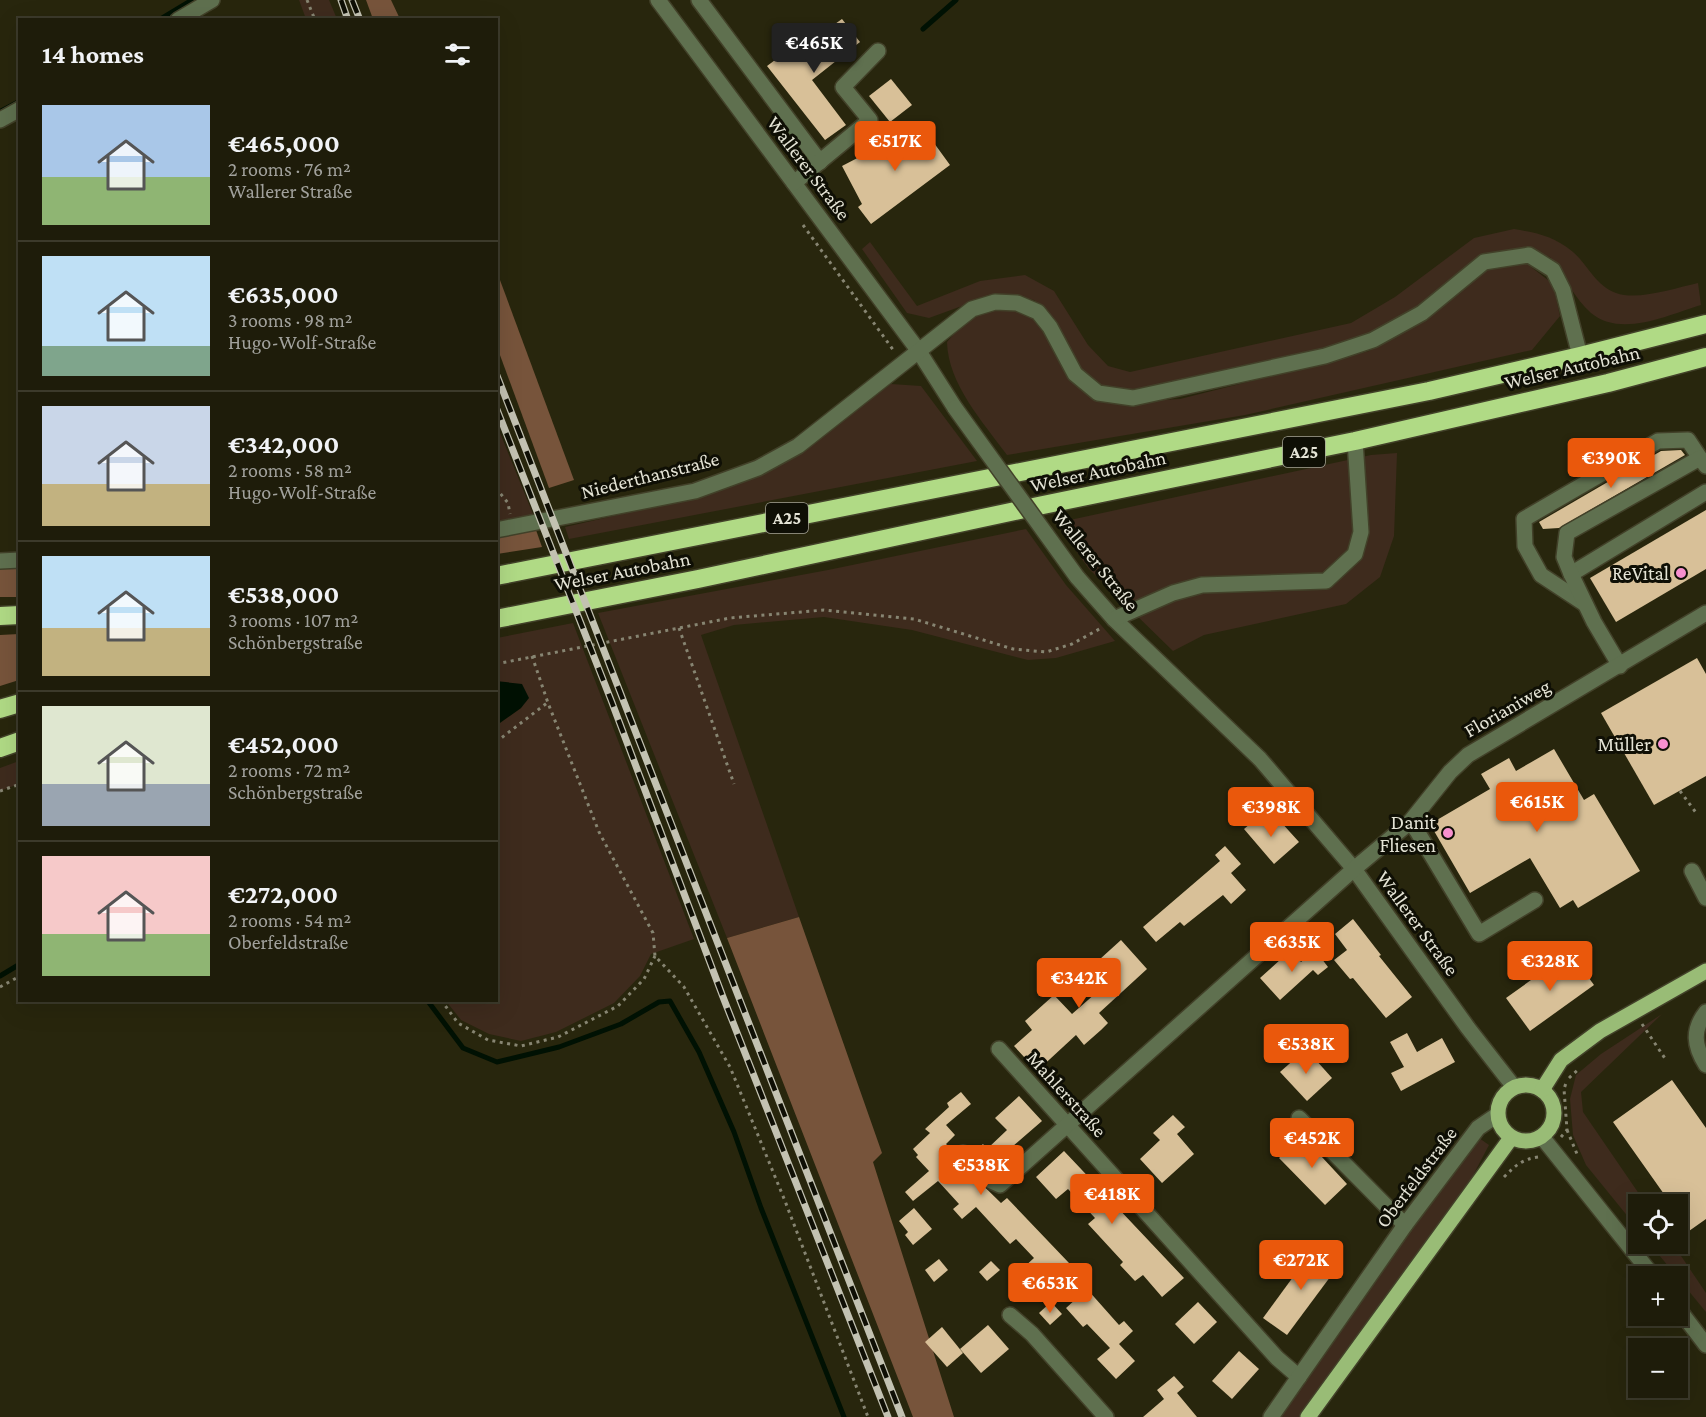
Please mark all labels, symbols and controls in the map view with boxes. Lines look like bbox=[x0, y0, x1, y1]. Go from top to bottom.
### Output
pin: €465K bbox=[772, 23, 856, 74]
text: €465K bbox=[786, 31, 842, 53]
icon: filters bbox=[441, 38, 474, 71]
text: 14 homes bbox=[42, 40, 144, 69]
street label: Wallerer Straße bbox=[763, 112, 855, 224]
pin: €517K bbox=[853, 121, 937, 172]
icon: home bbox=[90, 129, 162, 201]
text: €465,000 bbox=[228, 129, 340, 158]
text: €517K bbox=[869, 129, 921, 151]
text: 2 rooms · 76 m² bbox=[228, 158, 351, 180]
text: Wallerer Straße bbox=[228, 180, 352, 202]
icon: home bbox=[90, 280, 162, 352]
text: €635,000 bbox=[228, 280, 339, 309]
text: 3 rooms · 98 m² bbox=[228, 309, 353, 331]
text: Hugo-Wolf-Straße bbox=[228, 331, 376, 353]
street label: Welser Autobahn bbox=[1502, 341, 1642, 393]
icon: home bbox=[90, 430, 162, 502]
text: €342,000 bbox=[228, 430, 339, 459]
road number: A25 bbox=[1283, 437, 1325, 467]
pin: €390K bbox=[1569, 438, 1653, 489]
street label: Welser Autobahn bbox=[1028, 446, 1168, 496]
text: €390K bbox=[1582, 446, 1640, 468]
street label: Niederthanstraße bbox=[579, 447, 721, 503]
text: 2 rooms · 58 m² bbox=[228, 459, 352, 481]
text: Hugo-Wolf-Straße bbox=[228, 481, 376, 503]
road number: A25 bbox=[766, 503, 808, 533]
street label: Wallerer Straße bbox=[1048, 505, 1144, 615]
street label: Welser Autobahn bbox=[552, 547, 692, 595]
place label: ReVital bbox=[1612, 562, 1669, 584]
marker: ReVital bbox=[1674, 566, 1688, 580]
icon: home bbox=[90, 580, 162, 652]
text: €538,000 bbox=[228, 580, 339, 609]
text: 3 rooms · 107 m² bbox=[228, 609, 358, 631]
text: Schönbergstraße bbox=[228, 631, 363, 653]
street label: Florianiweg bbox=[1460, 674, 1555, 742]
icon: home bbox=[90, 730, 162, 802]
text: €452,000 bbox=[228, 730, 339, 759]
place label: Müller bbox=[1597, 733, 1651, 755]
marker: Müller bbox=[1656, 737, 1670, 751]
text: 2 rooms · 72 m² bbox=[228, 759, 350, 781]
text: Schönbergstraße bbox=[228, 781, 363, 803]
pin: €615K bbox=[1495, 782, 1579, 833]
pin: €398K bbox=[1229, 787, 1313, 838]
text: €615K bbox=[1510, 790, 1564, 812]
text: €398K bbox=[1242, 795, 1300, 817]
place label: Danit Fliesen bbox=[1379, 811, 1436, 856]
marker: Danit Fliesen bbox=[1441, 826, 1455, 840]
street label: Wallerer Straße bbox=[1373, 866, 1464, 980]
icon: home bbox=[90, 880, 162, 952]
text: €272,000 bbox=[228, 880, 338, 909]
text: 2 rooms · 54 m² bbox=[228, 909, 351, 931]
pin: €635K bbox=[1250, 922, 1334, 973]
text: €635K bbox=[1264, 930, 1320, 952]
text: Oberfeldstraße bbox=[228, 931, 348, 953]
pin: €328K bbox=[1508, 941, 1592, 992]
text: €328K bbox=[1521, 949, 1579, 971]
pin: €342K bbox=[1037, 958, 1121, 1009]
text: €342K bbox=[1051, 966, 1107, 988]
pin: €538K bbox=[1264, 1024, 1348, 1075]
text: €538K bbox=[1278, 1032, 1334, 1054]
street label: Mahlerstraße bbox=[1023, 1047, 1111, 1142]
pin: €452K bbox=[1270, 1118, 1354, 1169]
street label: Oberfeldstraße bbox=[1371, 1122, 1461, 1232]
text: €452K bbox=[1284, 1126, 1340, 1148]
pin: €538K bbox=[939, 1145, 1023, 1196]
text: €538K bbox=[953, 1153, 1009, 1175]
pin: €418K bbox=[1070, 1174, 1154, 1225]
text: €418K bbox=[1084, 1182, 1140, 1204]
map controls bbox=[1628, 1194, 1688, 1398]
button: locate bbox=[1628, 1194, 1688, 1254]
pin: €272K bbox=[1259, 1240, 1343, 1291]
text: €272K bbox=[1273, 1248, 1329, 1270]
pin: €653K bbox=[1008, 1263, 1092, 1314]
button: + bbox=[1628, 1266, 1688, 1326]
text: €653K bbox=[1022, 1271, 1078, 1293]
button: − bbox=[1628, 1338, 1688, 1398]

